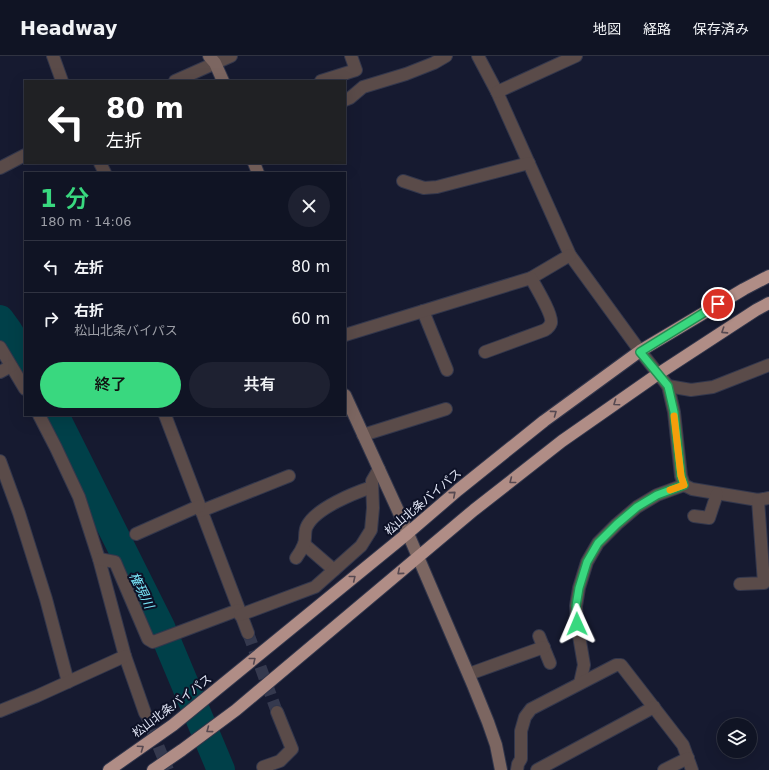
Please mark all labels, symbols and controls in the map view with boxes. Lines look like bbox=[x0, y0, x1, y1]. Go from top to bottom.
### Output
text: Headway bbox=[20, 17, 117, 39]
text: 地図 bbox=[593, 21, 621, 37]
text: 経路 bbox=[643, 21, 671, 37]
text: 保存済み bbox=[693, 21, 749, 37]
text: 80 m bbox=[106, 92, 184, 125]
icon: left bbox=[40, 96, 92, 148]
text: 左折 bbox=[106, 130, 142, 151]
text: 1 分 bbox=[40, 185, 89, 213]
button: close bbox=[288, 185, 330, 227]
text: 180 m · 14:06 bbox=[40, 214, 131, 229]
icon: left bbox=[40, 256, 62, 278]
text: 80 m bbox=[292, 258, 330, 276]
text: 左折 bbox=[74, 259, 104, 277]
pin bbox=[701, 287, 735, 321]
icon: arrive bbox=[707, 293, 729, 315]
text: 右折 bbox=[74, 302, 104, 320]
icon: right bbox=[40, 308, 62, 330]
text: 60 m bbox=[292, 310, 330, 328]
text: 松山北条バイパス bbox=[74, 323, 178, 338]
one-way arrow bbox=[721, 326, 728, 334]
button: 終了 bbox=[40, 362, 181, 408]
button: 共有 bbox=[189, 362, 330, 408]
one-way arrow bbox=[613, 398, 620, 406]
one-way arrow bbox=[550, 411, 557, 418]
street label: 松山北条バイパス bbox=[382, 466, 464, 538]
one-way arrow bbox=[509, 476, 516, 483]
one-way arrow bbox=[448, 492, 456, 499]
one-way arrow bbox=[397, 567, 405, 574]
water label: 権現川 bbox=[126, 569, 158, 613]
one-way arrow bbox=[349, 575, 356, 582]
position arrow bbox=[556, 603, 598, 645]
one-way arrow bbox=[248, 658, 255, 665]
street label: 松山北条バイパス bbox=[130, 672, 214, 740]
map controls bbox=[717, 718, 757, 758]
button: layers bbox=[717, 718, 757, 758]
one-way arrow bbox=[206, 725, 213, 732]
one-way arrow bbox=[137, 745, 144, 753]

